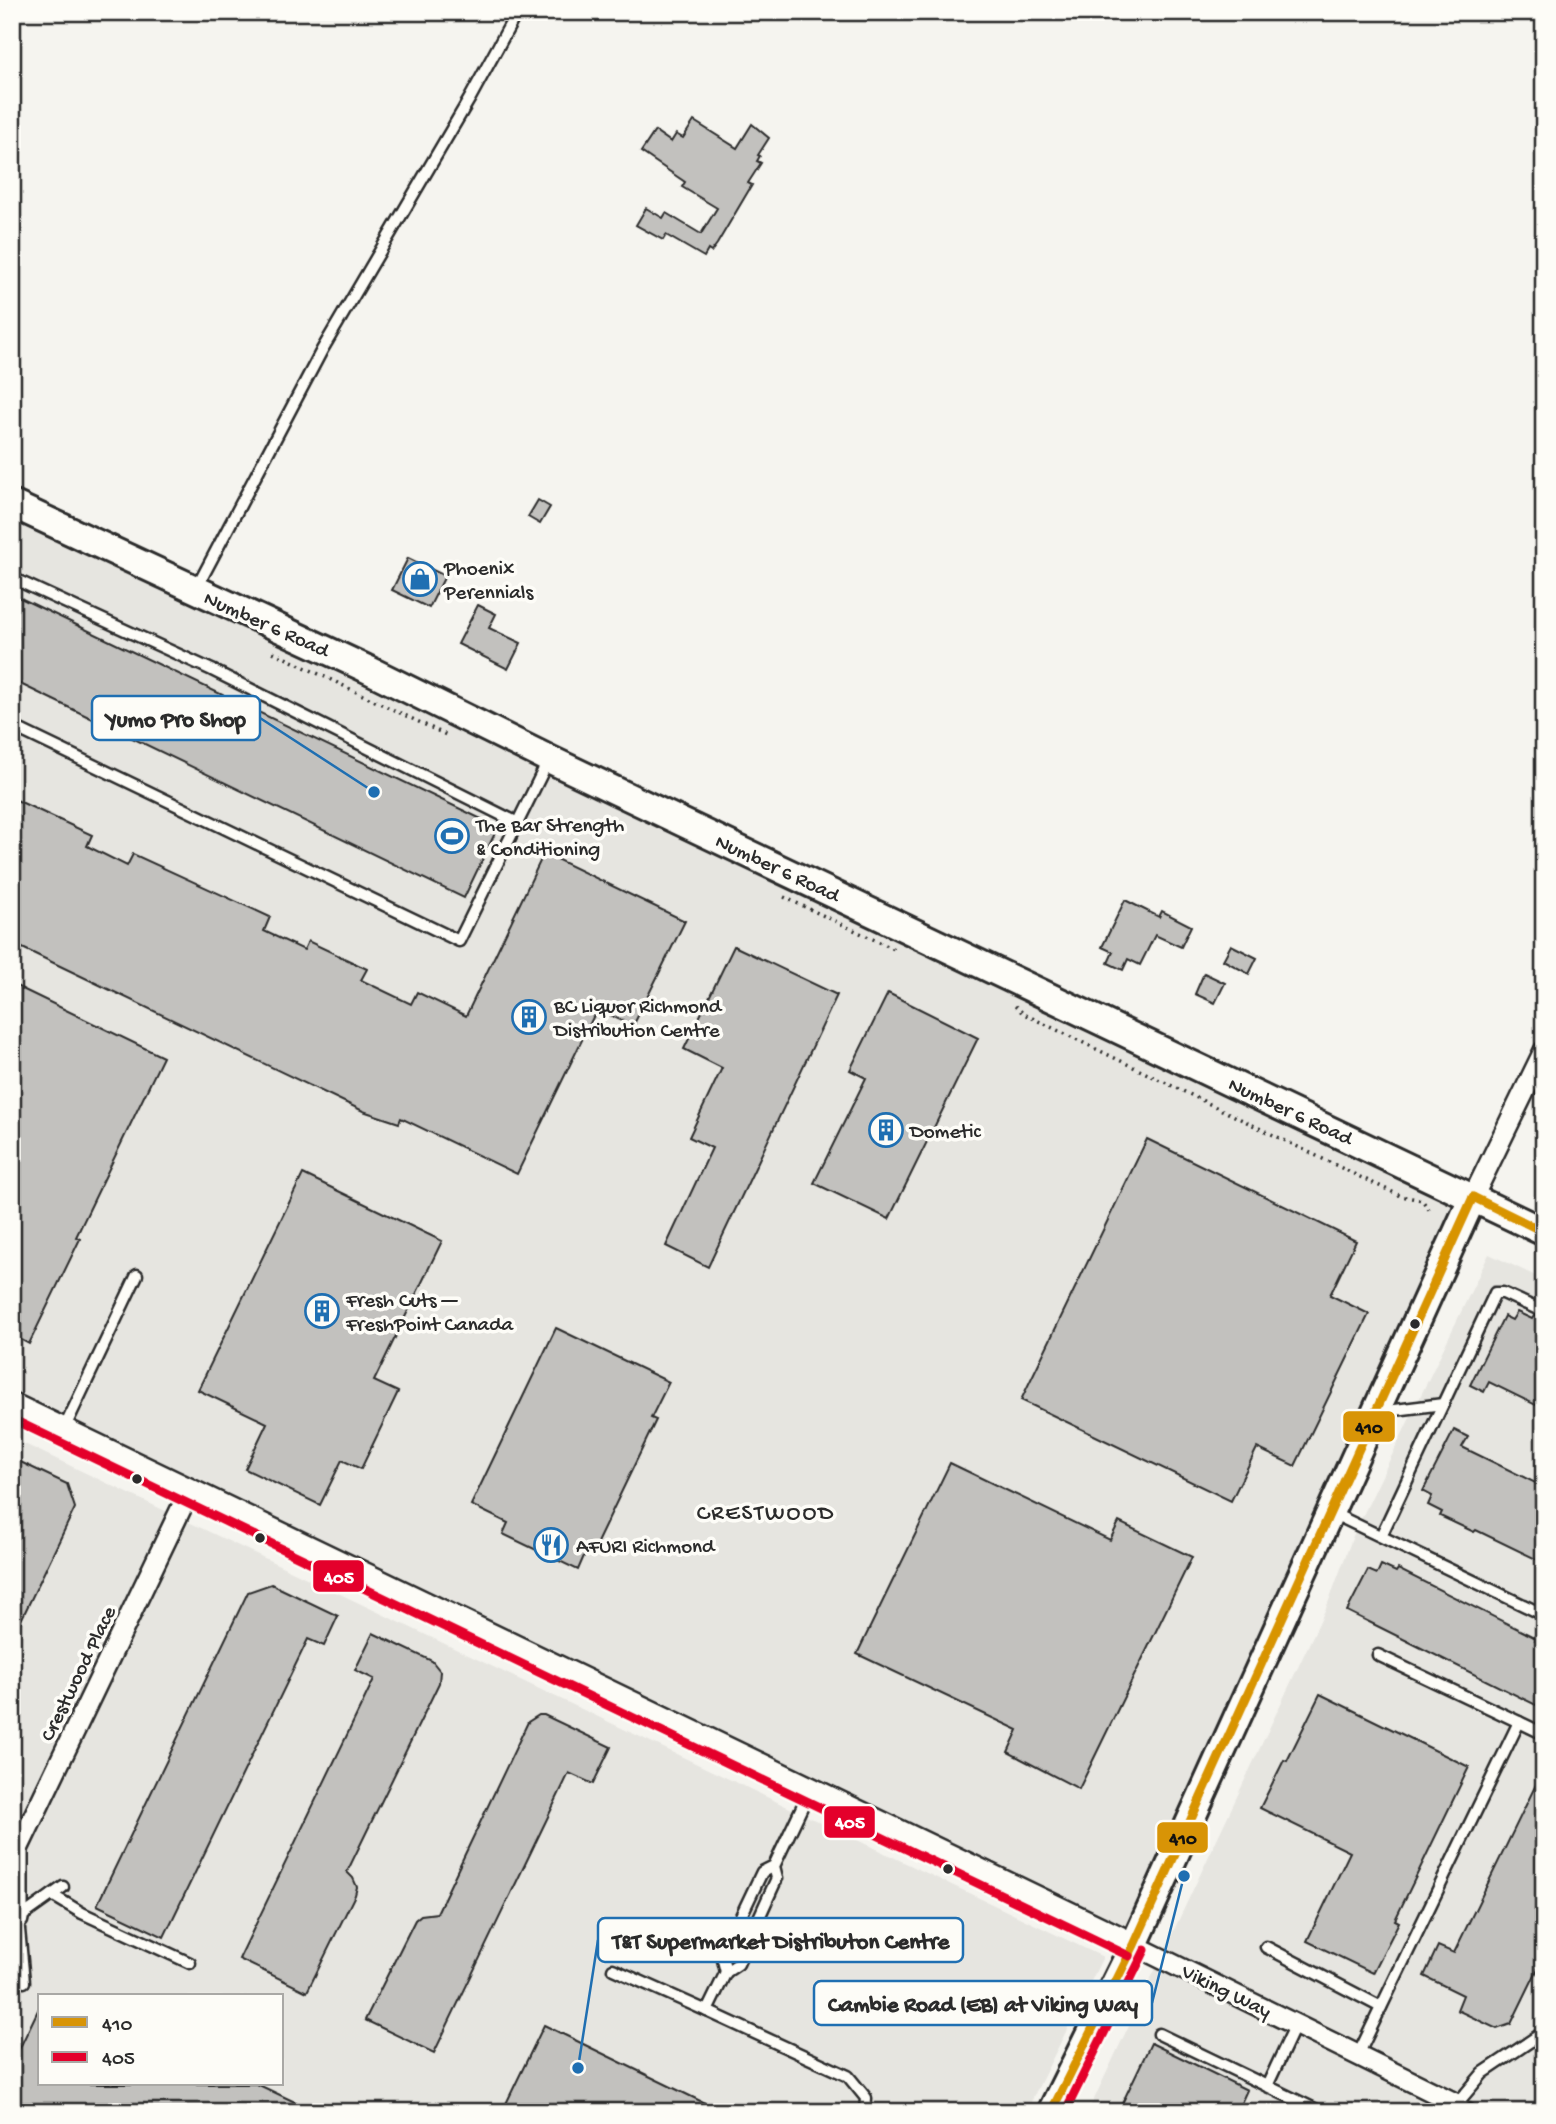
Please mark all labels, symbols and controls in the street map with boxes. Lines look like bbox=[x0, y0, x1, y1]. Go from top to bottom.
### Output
place label: Phoenix Perennials bbox=[443, 558, 534, 607]
shop icon: Phoenix Perennials bbox=[401, 560, 439, 598]
street label: Number 6 Road bbox=[199, 587, 334, 666]
callout: Yumo Pro Shop bbox=[92, 696, 260, 740]
text: Yumo Pro Shop bbox=[103, 708, 247, 735]
place label: The Bar Strength & Conditioning bbox=[475, 815, 624, 864]
sports icon: The Bar Strength & Conditioning bbox=[433, 817, 471, 855]
street label: Number 6 Road bbox=[710, 830, 844, 911]
place label: BC Liquor Richmond Distribution Centre bbox=[552, 996, 723, 1045]
building icon: BC Liquor Richmond Distribution Centre bbox=[510, 998, 548, 1036]
street label: Number 6 Road bbox=[1223, 1073, 1357, 1154]
building icon: Dometic bbox=[867, 1111, 905, 1149]
place label: Dometic bbox=[908, 1121, 981, 1146]
place label: Fresh Cuts — FreshPoint Canada bbox=[345, 1290, 515, 1339]
building icon: Fresh Cuts — FreshPoint Canada bbox=[303, 1292, 341, 1330]
unlabelled marker bbox=[1408, 1317, 1422, 1331]
line badge: 410 bbox=[1342, 1410, 1396, 1443]
text: 410 bbox=[1354, 1418, 1383, 1441]
unlabelled marker bbox=[130, 1472, 144, 1486]
district label: CRESTWOOD bbox=[697, 1501, 835, 1528]
restaurant icon: AFURI Richmond bbox=[532, 1526, 570, 1564]
unlabelled marker bbox=[253, 1531, 267, 1545]
place label: AFURI Richmond bbox=[576, 1536, 716, 1561]
line badge: 405 bbox=[312, 1559, 365, 1593]
text: 405 bbox=[323, 1568, 354, 1591]
street label: Crestwood Place bbox=[37, 1602, 124, 1746]
line badge: 405 bbox=[823, 1805, 876, 1839]
text: 405 bbox=[834, 1813, 865, 1836]
line badge: 410 bbox=[1156, 1821, 1209, 1854]
text: 410 bbox=[1168, 1829, 1197, 1852]
unlabelled marker bbox=[941, 1862, 955, 1876]
callout: T&T Supermarket Distributon Centre bbox=[598, 1918, 963, 1962]
text: T&T Supermarket Distributon Centre bbox=[610, 1930, 951, 1957]
street label: Viking Way bbox=[1176, 1960, 1274, 2026]
callout: Cambie Road (EB) at Viking Way bbox=[814, 1981, 1152, 2025]
text: Cambie Road (EB) at Viking Way bbox=[828, 1993, 1139, 2020]
legend bbox=[38, 1994, 284, 2086]
text: 410 bbox=[102, 2014, 132, 2039]
text: 405 bbox=[102, 2048, 135, 2073]

